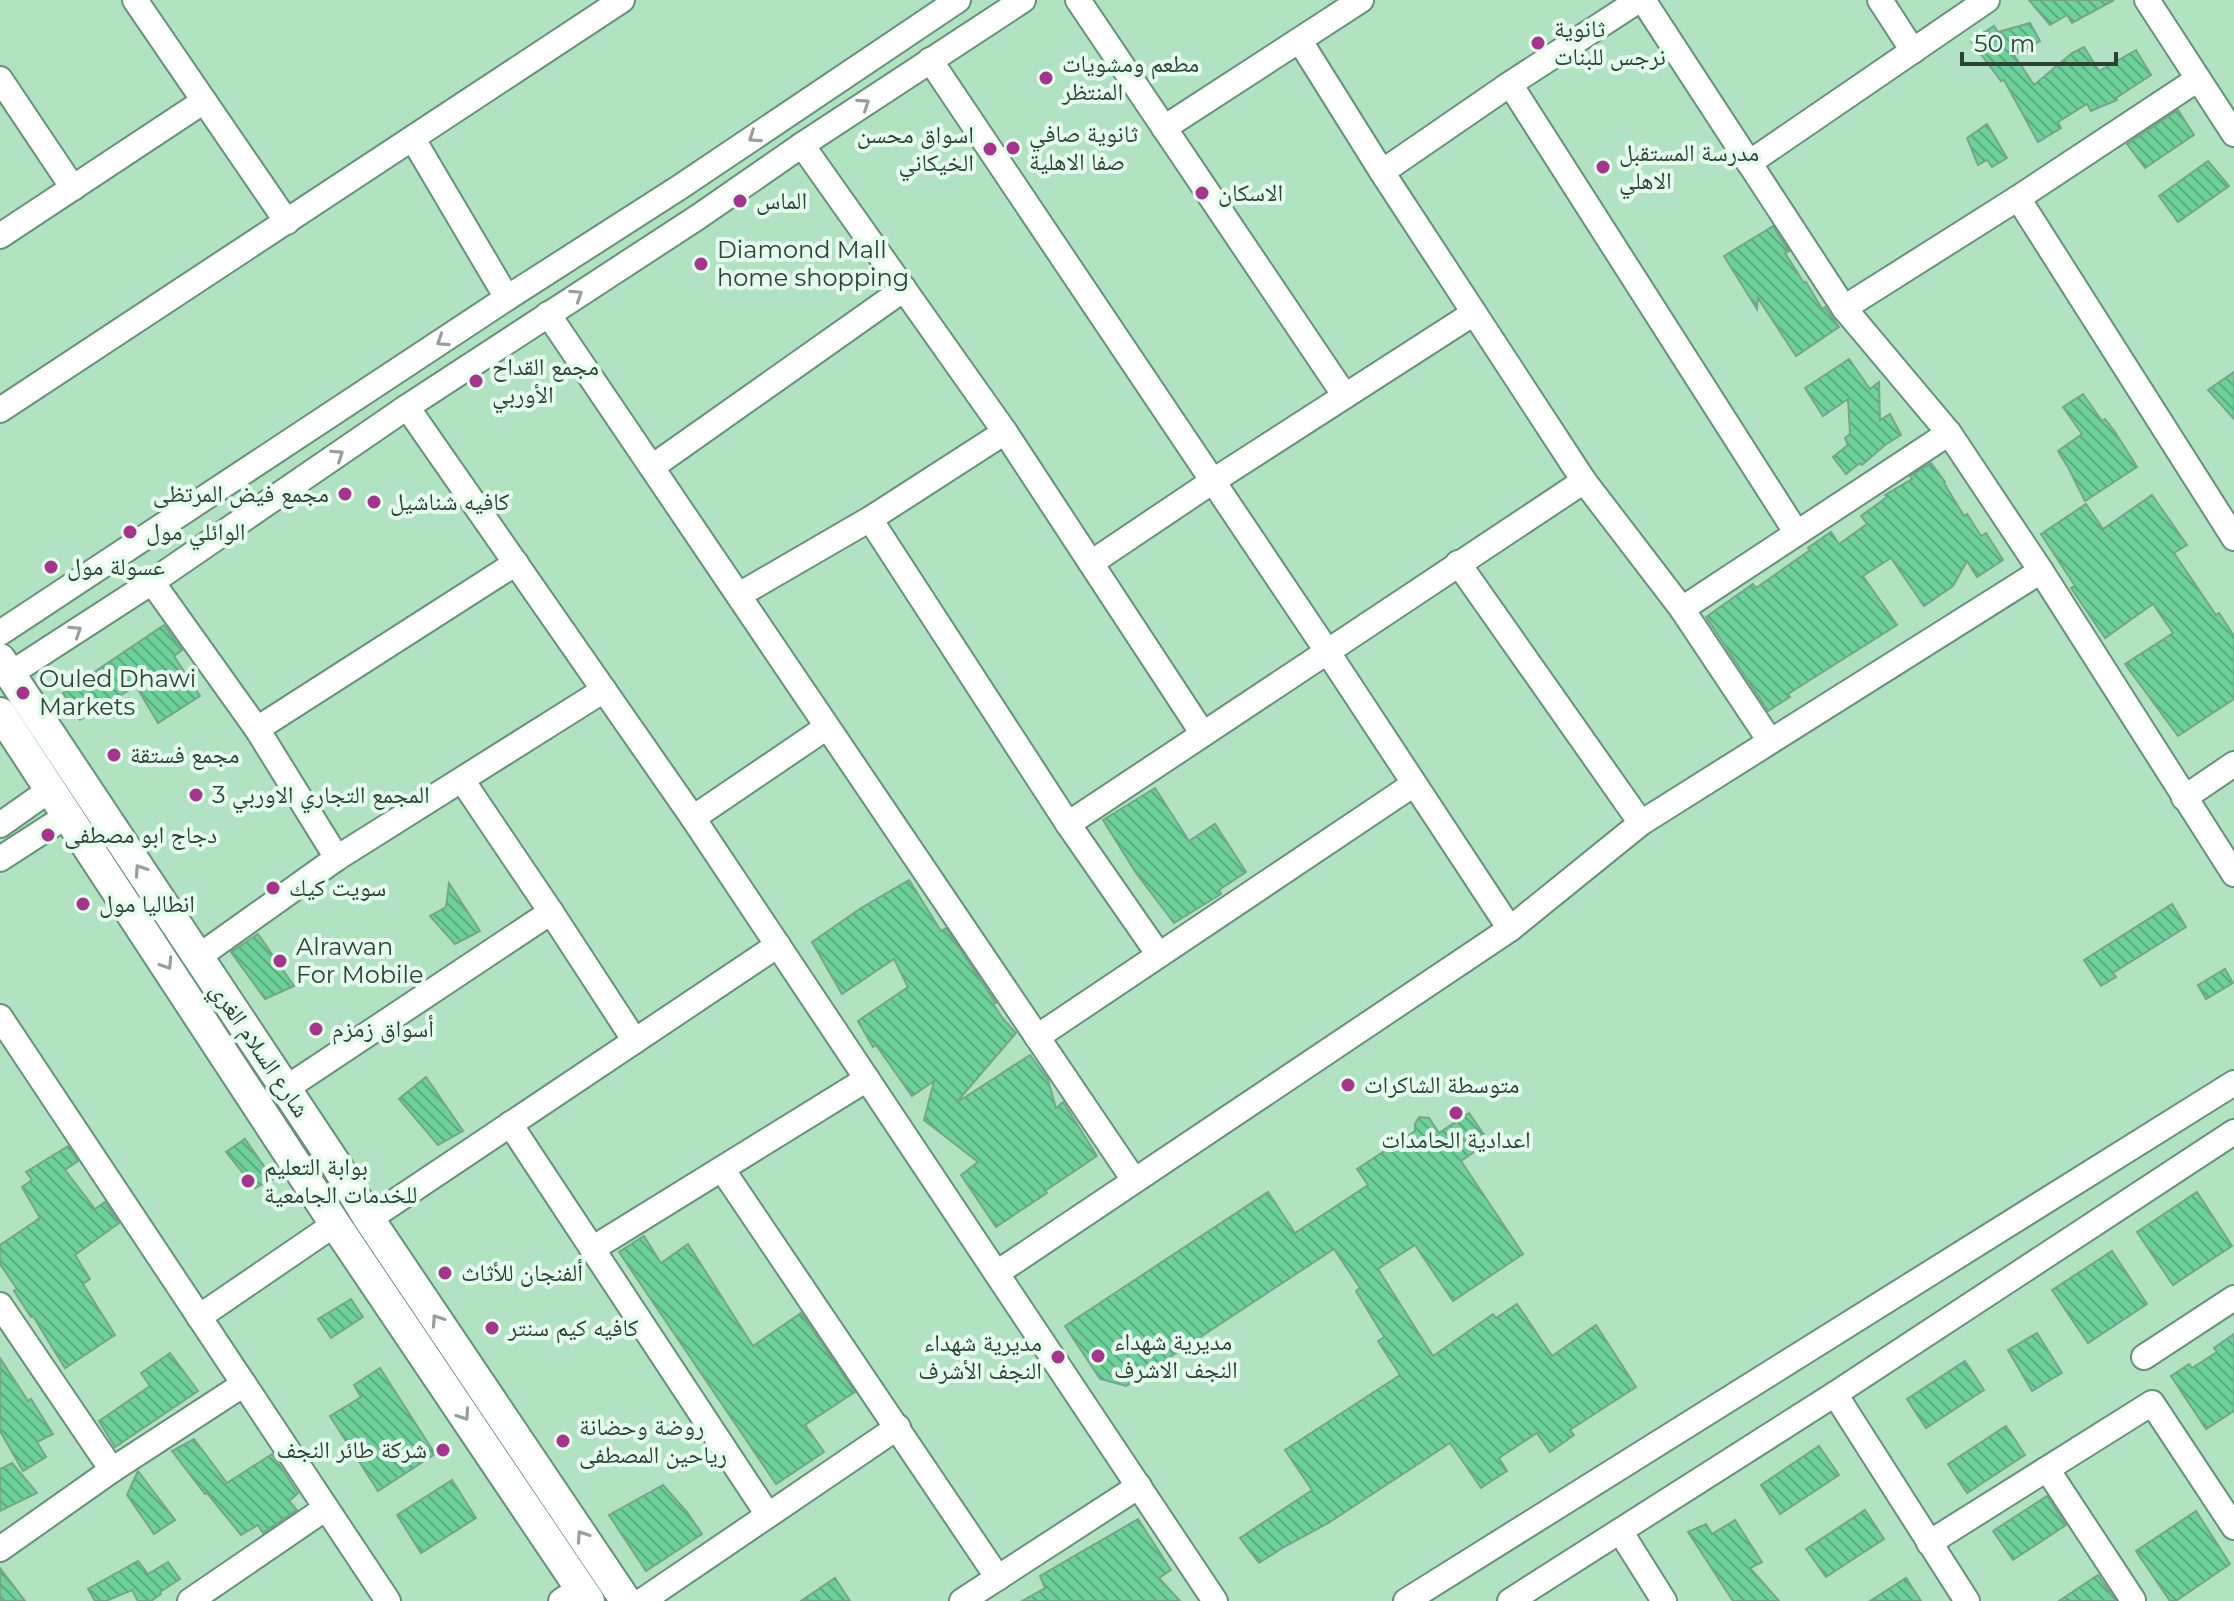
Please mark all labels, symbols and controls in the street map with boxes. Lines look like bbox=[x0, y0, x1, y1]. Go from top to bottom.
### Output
place label: ثانوية نرجس للبنات bbox=[1554, 14, 1666, 71]
scale bar bbox=[1962, 16, 2116, 66]
text: 50 m bbox=[1974, 29, 2035, 58]
marker: ثانوية نرجس للبنات bbox=[1529, 34, 1547, 52]
place label: مطعم ومشويات المنتظر bbox=[1061, 49, 1199, 106]
marker: مطعم ومشويات المنتظر bbox=[1037, 69, 1055, 87]
one-way arrow bbox=[855, 99, 870, 114]
place label: ثانوية صافي صفا الاهلية bbox=[1029, 119, 1138, 176]
place label: اسواق محسن الخيكاني bbox=[857, 120, 974, 182]
one-way arrow bbox=[748, 128, 762, 143]
place label: مدرسة المستقبل الاهلي bbox=[1619, 138, 1759, 200]
marker: ثانوية صافي صفا الاهلية bbox=[1004, 139, 1022, 157]
marker: اسواق محسن الخيكاني bbox=[981, 140, 999, 158]
marker: مدرسة المستقبل الاهلي bbox=[1594, 158, 1612, 176]
place label: الاسكان bbox=[1218, 178, 1283, 207]
marker: الاسكان bbox=[1193, 184, 1211, 202]
place label: الماس bbox=[756, 186, 807, 215]
marker: الماس bbox=[731, 192, 749, 210]
place label: Diamond Mall home shopping bbox=[717, 235, 909, 292]
marker: Diamond Mall home shopping bbox=[692, 255, 710, 273]
one-way arrow bbox=[569, 289, 583, 304]
one-way arrow bbox=[436, 331, 451, 346]
place label: مجمع القداح الأوربي bbox=[492, 352, 599, 414]
marker: مجمع القداح الأوربي bbox=[467, 372, 485, 390]
one-way arrow bbox=[329, 450, 343, 465]
place label: مجمع فيض المرتظى bbox=[153, 479, 329, 509]
marker: مجمع فيض المرتظى bbox=[336, 485, 354, 503]
place label: كافيه شناشيل bbox=[390, 487, 509, 516]
marker: كافيه شناشيل bbox=[365, 493, 383, 511]
place label: الوائلي مول bbox=[146, 517, 245, 551]
marker: الوائلي مول bbox=[121, 523, 139, 541]
place label: عسولة مول bbox=[67, 552, 165, 581]
marker: عسولة مول bbox=[42, 558, 60, 576]
one-way arrow bbox=[67, 626, 82, 641]
place label: Ouled Dhawi Markets bbox=[39, 664, 196, 721]
marker: Ouled Dhawi Markets bbox=[14, 684, 32, 702]
place label: مجمع فستقة bbox=[130, 740, 239, 770]
marker: مجمع فستقة bbox=[105, 746, 123, 764]
place label: المجمع التجاري الاوربي 3 bbox=[212, 780, 430, 814]
marker: المجمع التجاري الاوربي 3 bbox=[187, 786, 205, 804]
place label: دجاج ابو مصطفى bbox=[64, 820, 217, 850]
marker: دجاج ابو مصطفى bbox=[39, 826, 57, 844]
one-way arrow bbox=[135, 864, 150, 878]
place label: سويت كيك bbox=[289, 873, 386, 902]
marker: سويت كيك bbox=[264, 879, 282, 897]
place label: انطاليا مول bbox=[99, 889, 195, 918]
marker: انطاليا مول bbox=[74, 895, 92, 913]
place label: Alrawan For Mobile bbox=[296, 932, 423, 989]
marker: Alrawan For Mobile bbox=[271, 952, 289, 970]
one-way arrow bbox=[157, 956, 172, 970]
street label: شارع السلام الغري bbox=[200, 977, 316, 1126]
place label: أسواق زمزم bbox=[332, 1014, 434, 1045]
marker: أسواق زمزم bbox=[307, 1020, 325, 1038]
place label: متوسطة الشاكرات bbox=[1364, 1070, 1520, 1099]
marker: متوسطة الشاكرات bbox=[1339, 1076, 1357, 1094]
marker: اعدادية الحامدات bbox=[1447, 1104, 1465, 1122]
place label: اعدادية الحامدات bbox=[1381, 1125, 1531, 1154]
place label: بوابة التعليم للخدمات الجامعية bbox=[264, 1152, 417, 1209]
marker: بوابة التعليم للخدمات الجامعية bbox=[239, 1172, 257, 1190]
place label: ألفنجان للأثاث bbox=[461, 1258, 583, 1287]
marker: ألفنجان للأثاث bbox=[436, 1264, 454, 1282]
place label: كافيه كيم سنتر bbox=[507, 1313, 639, 1344]
one-way arrow bbox=[432, 1315, 447, 1329]
marker: كافيه كيم سنتر bbox=[483, 1319, 501, 1337]
place label: مديرية شهداء النجف الاشرف bbox=[1114, 1327, 1238, 1384]
place label: مديرية شهداء النجف الأشرف bbox=[918, 1328, 1042, 1385]
marker: مديرية شهداء النجف الاشرف bbox=[1089, 1347, 1107, 1365]
marker: مديرية شهداء النجف الأشرف bbox=[1049, 1348, 1067, 1366]
one-way arrow bbox=[454, 1406, 469, 1421]
place label: روضة وحضانة رياحين المصطفى bbox=[579, 1412, 727, 1469]
marker: روضة وحضانة رياحين المصطفى bbox=[554, 1432, 572, 1450]
place label: شركة طائر النجف bbox=[277, 1435, 427, 1464]
marker: شركة طائر النجف bbox=[434, 1441, 452, 1459]
one-way arrow bbox=[577, 1531, 592, 1545]

